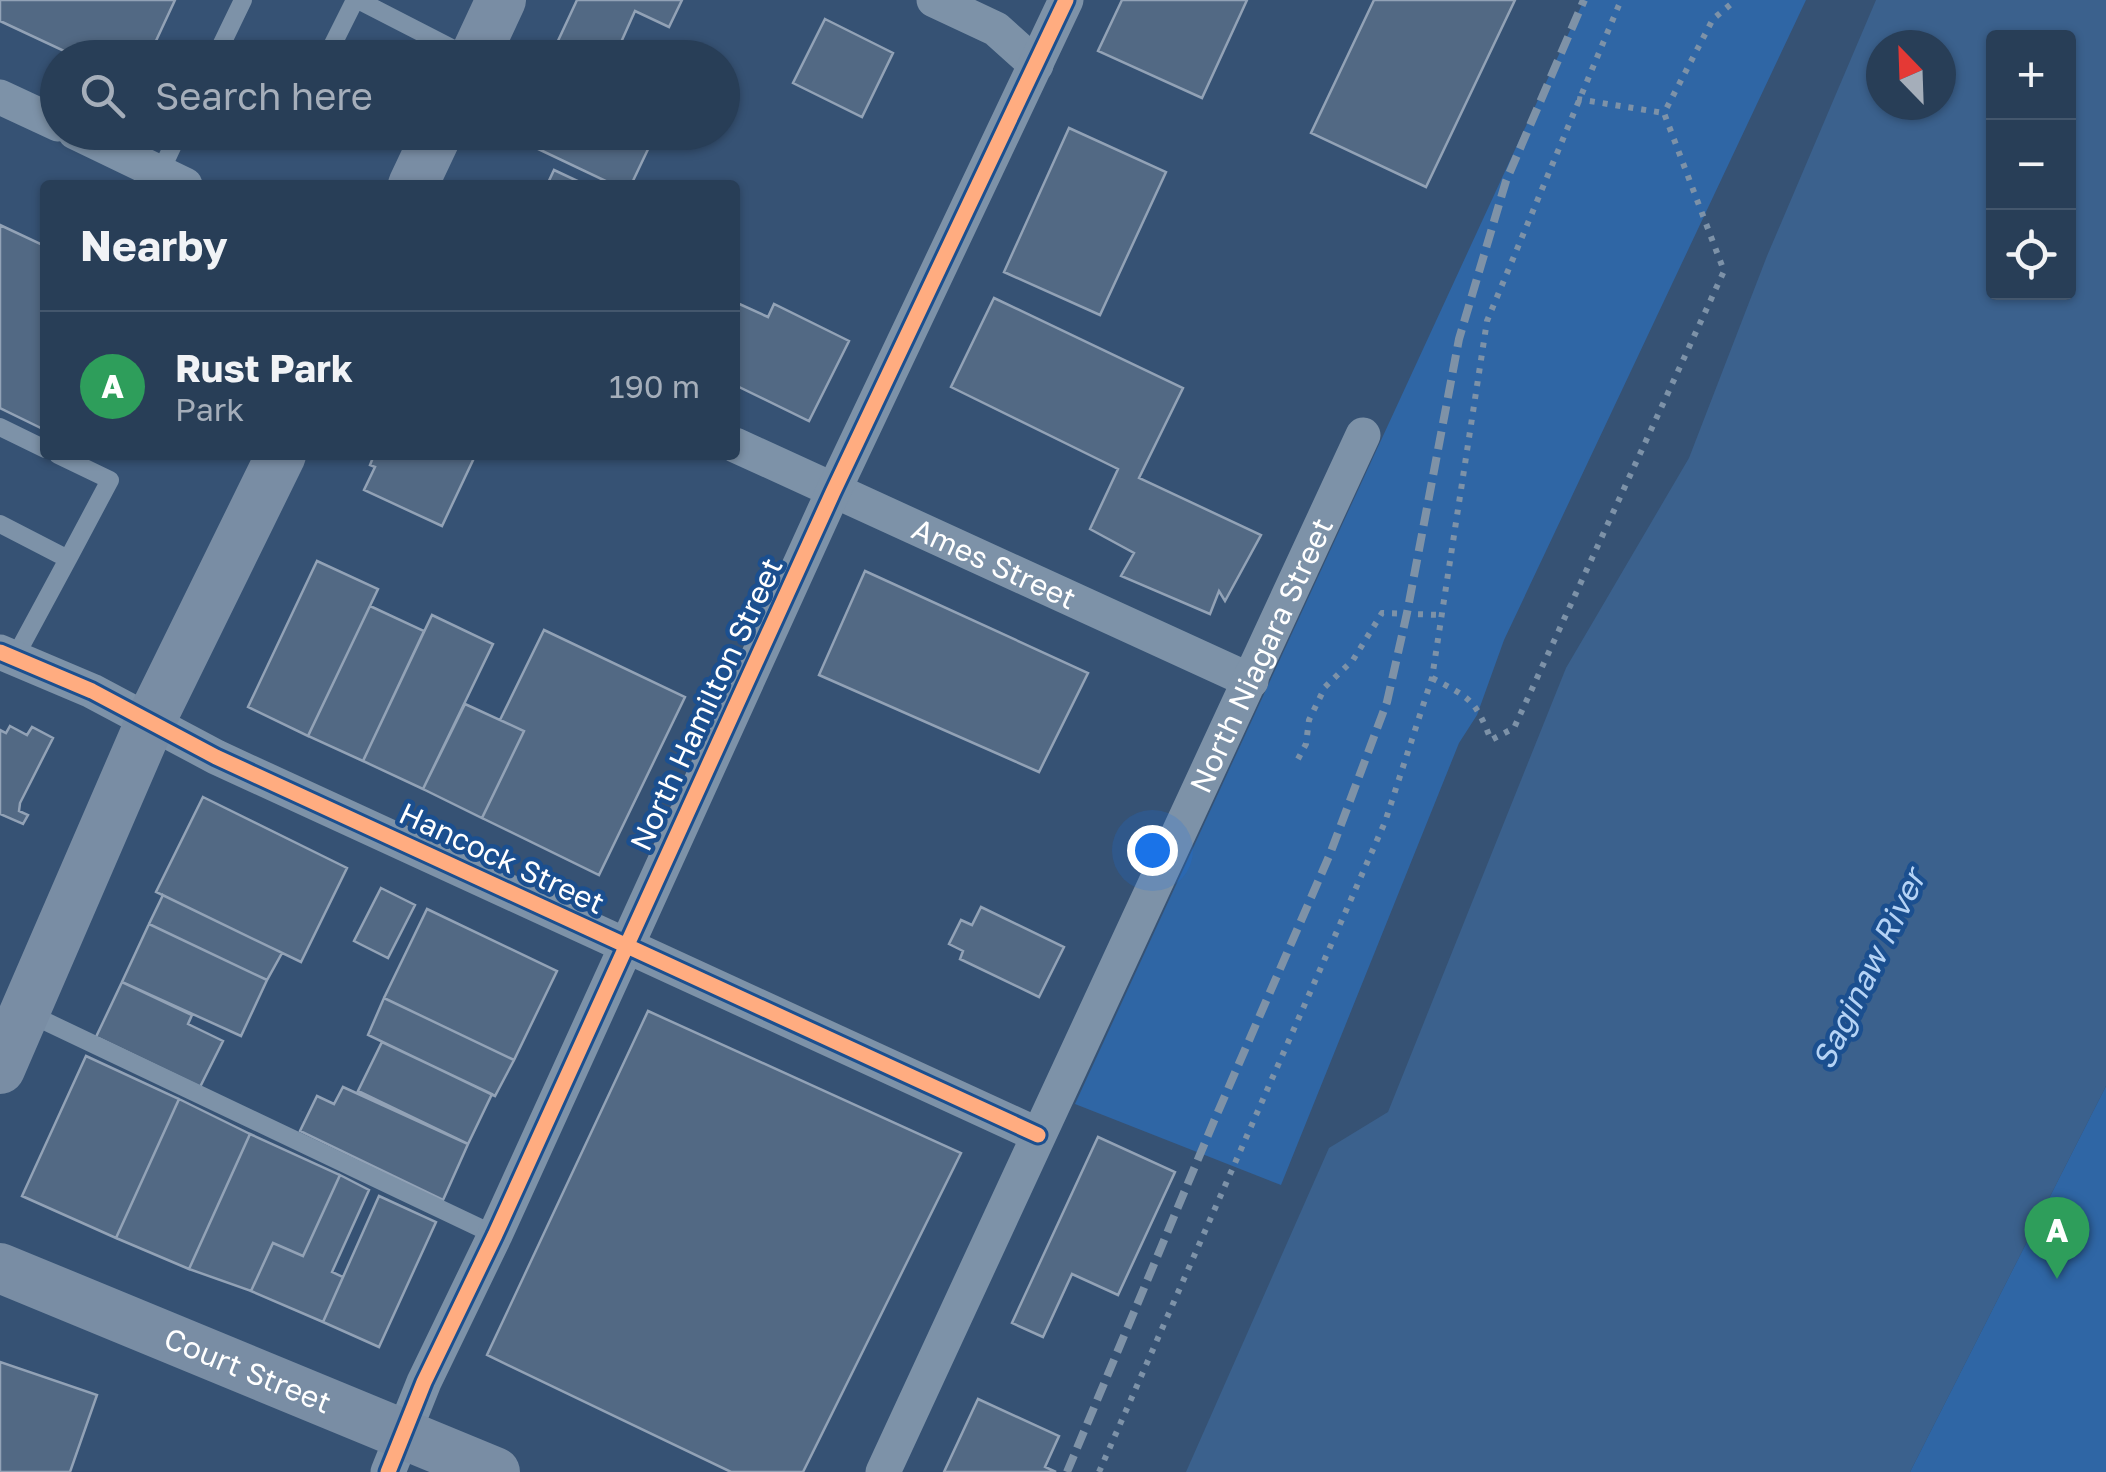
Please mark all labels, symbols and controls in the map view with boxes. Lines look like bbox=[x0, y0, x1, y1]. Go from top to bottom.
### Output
north arrow bbox=[1866, 30, 1956, 120]
map controls bbox=[1986, 30, 2076, 300]
button: + bbox=[1986, 30, 2076, 120]
search box bbox=[40, 40, 740, 150]
icon: search bbox=[75, 68, 130, 123]
text: Search here bbox=[155, 73, 373, 118]
button: − bbox=[1986, 120, 2076, 210]
button: locate bbox=[1986, 210, 2076, 300]
text: Nearby bbox=[80, 220, 228, 270]
text: Rust Park bbox=[175, 345, 353, 390]
text: A bbox=[101, 367, 124, 405]
text: 190 m bbox=[609, 367, 700, 405]
text: Park bbox=[175, 390, 244, 428]
street label: Ames Street bbox=[907, 511, 1082, 617]
street label: North Niagara Street bbox=[1182, 512, 1340, 798]
street label: North Hamilton Street bbox=[622, 552, 790, 856]
street label: Hancock Street bbox=[394, 795, 610, 921]
your location bbox=[1127, 825, 1178, 876]
water label: Saginaw River bbox=[1803, 859, 1935, 1075]
pin: A bbox=[2024, 1196, 2090, 1279]
street label: Court Street bbox=[159, 1320, 337, 1421]

